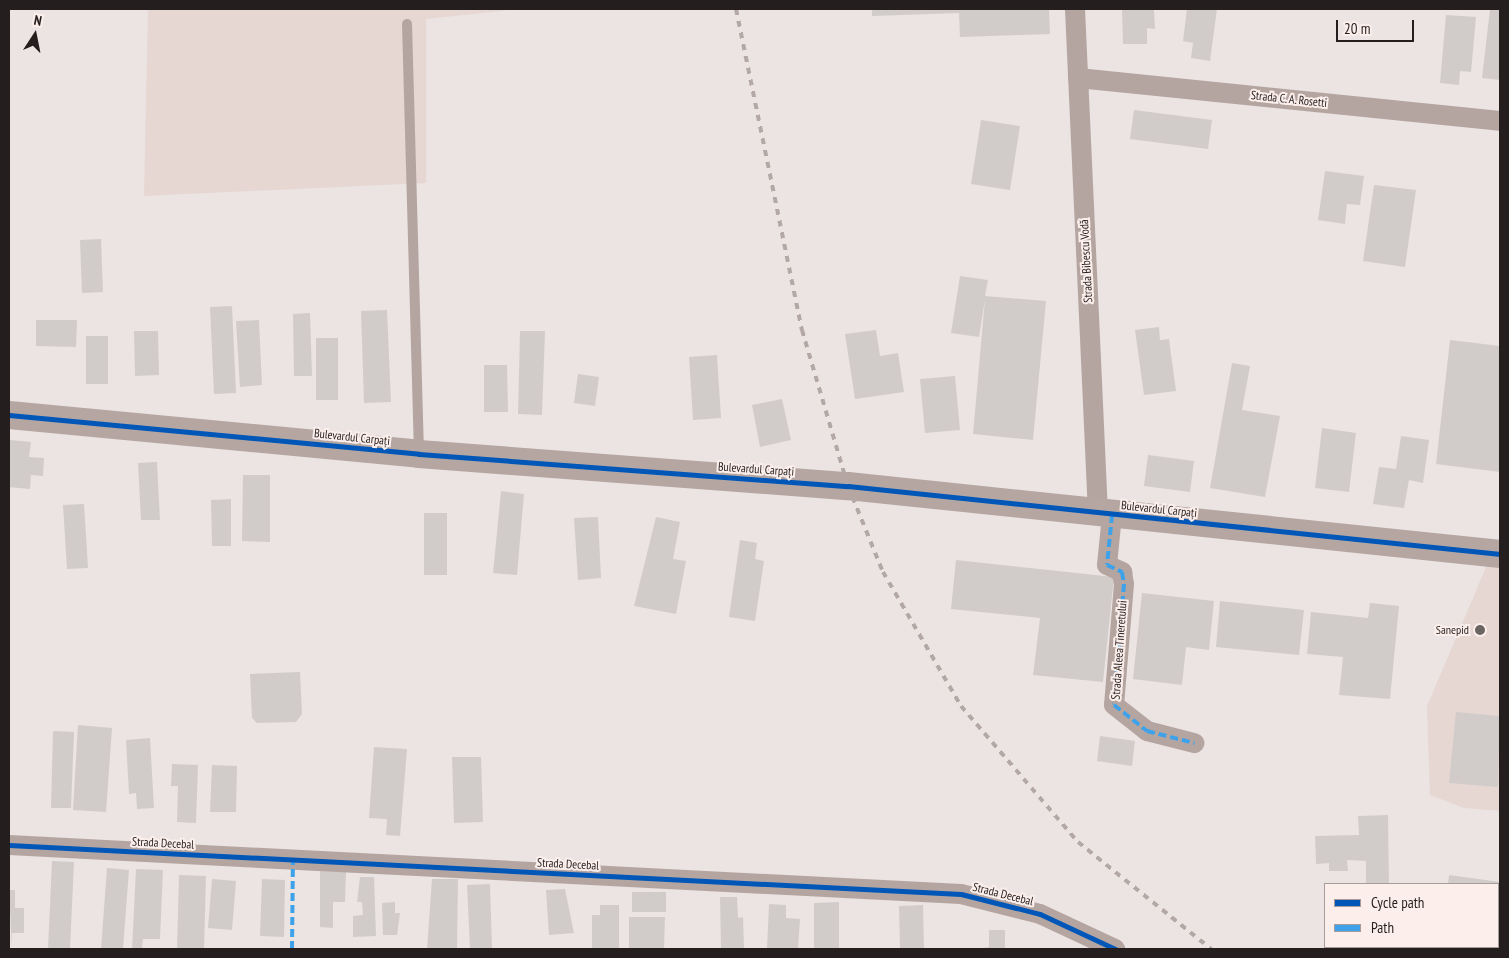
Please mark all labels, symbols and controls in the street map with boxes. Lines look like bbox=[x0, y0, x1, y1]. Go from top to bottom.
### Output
north arrow bbox=[10, 10, 60, 60]
scale bar bbox=[1339, 10, 1416, 42]
text: N bbox=[32, 11, 43, 30]
text: 20 m bbox=[1344, 19, 1370, 38]
street label: Strada C. A. Rosetti bbox=[1249, 88, 1329, 110]
street label: Strada Bibescu Vodă bbox=[1077, 219, 1095, 303]
street label: Bulevardul Carpați bbox=[313, 426, 391, 448]
street label: Bulevardul Carpați bbox=[717, 459, 795, 479]
street label: Bulevardul Carpați bbox=[1120, 498, 1198, 520]
street label: Strada Aleea Tineretului bbox=[1108, 599, 1130, 701]
place label: Sanepid bbox=[1436, 623, 1469, 637]
marker: Sanepid bbox=[1473, 623, 1487, 637]
street label: Strada Decebal bbox=[132, 834, 194, 852]
street label: Strada Decebal bbox=[537, 855, 599, 873]
street label: Strada Decebal bbox=[971, 880, 1035, 908]
legend bbox=[1324, 883, 1499, 948]
text: Cycle path bbox=[1371, 893, 1424, 912]
text: Path bbox=[1371, 918, 1394, 937]

